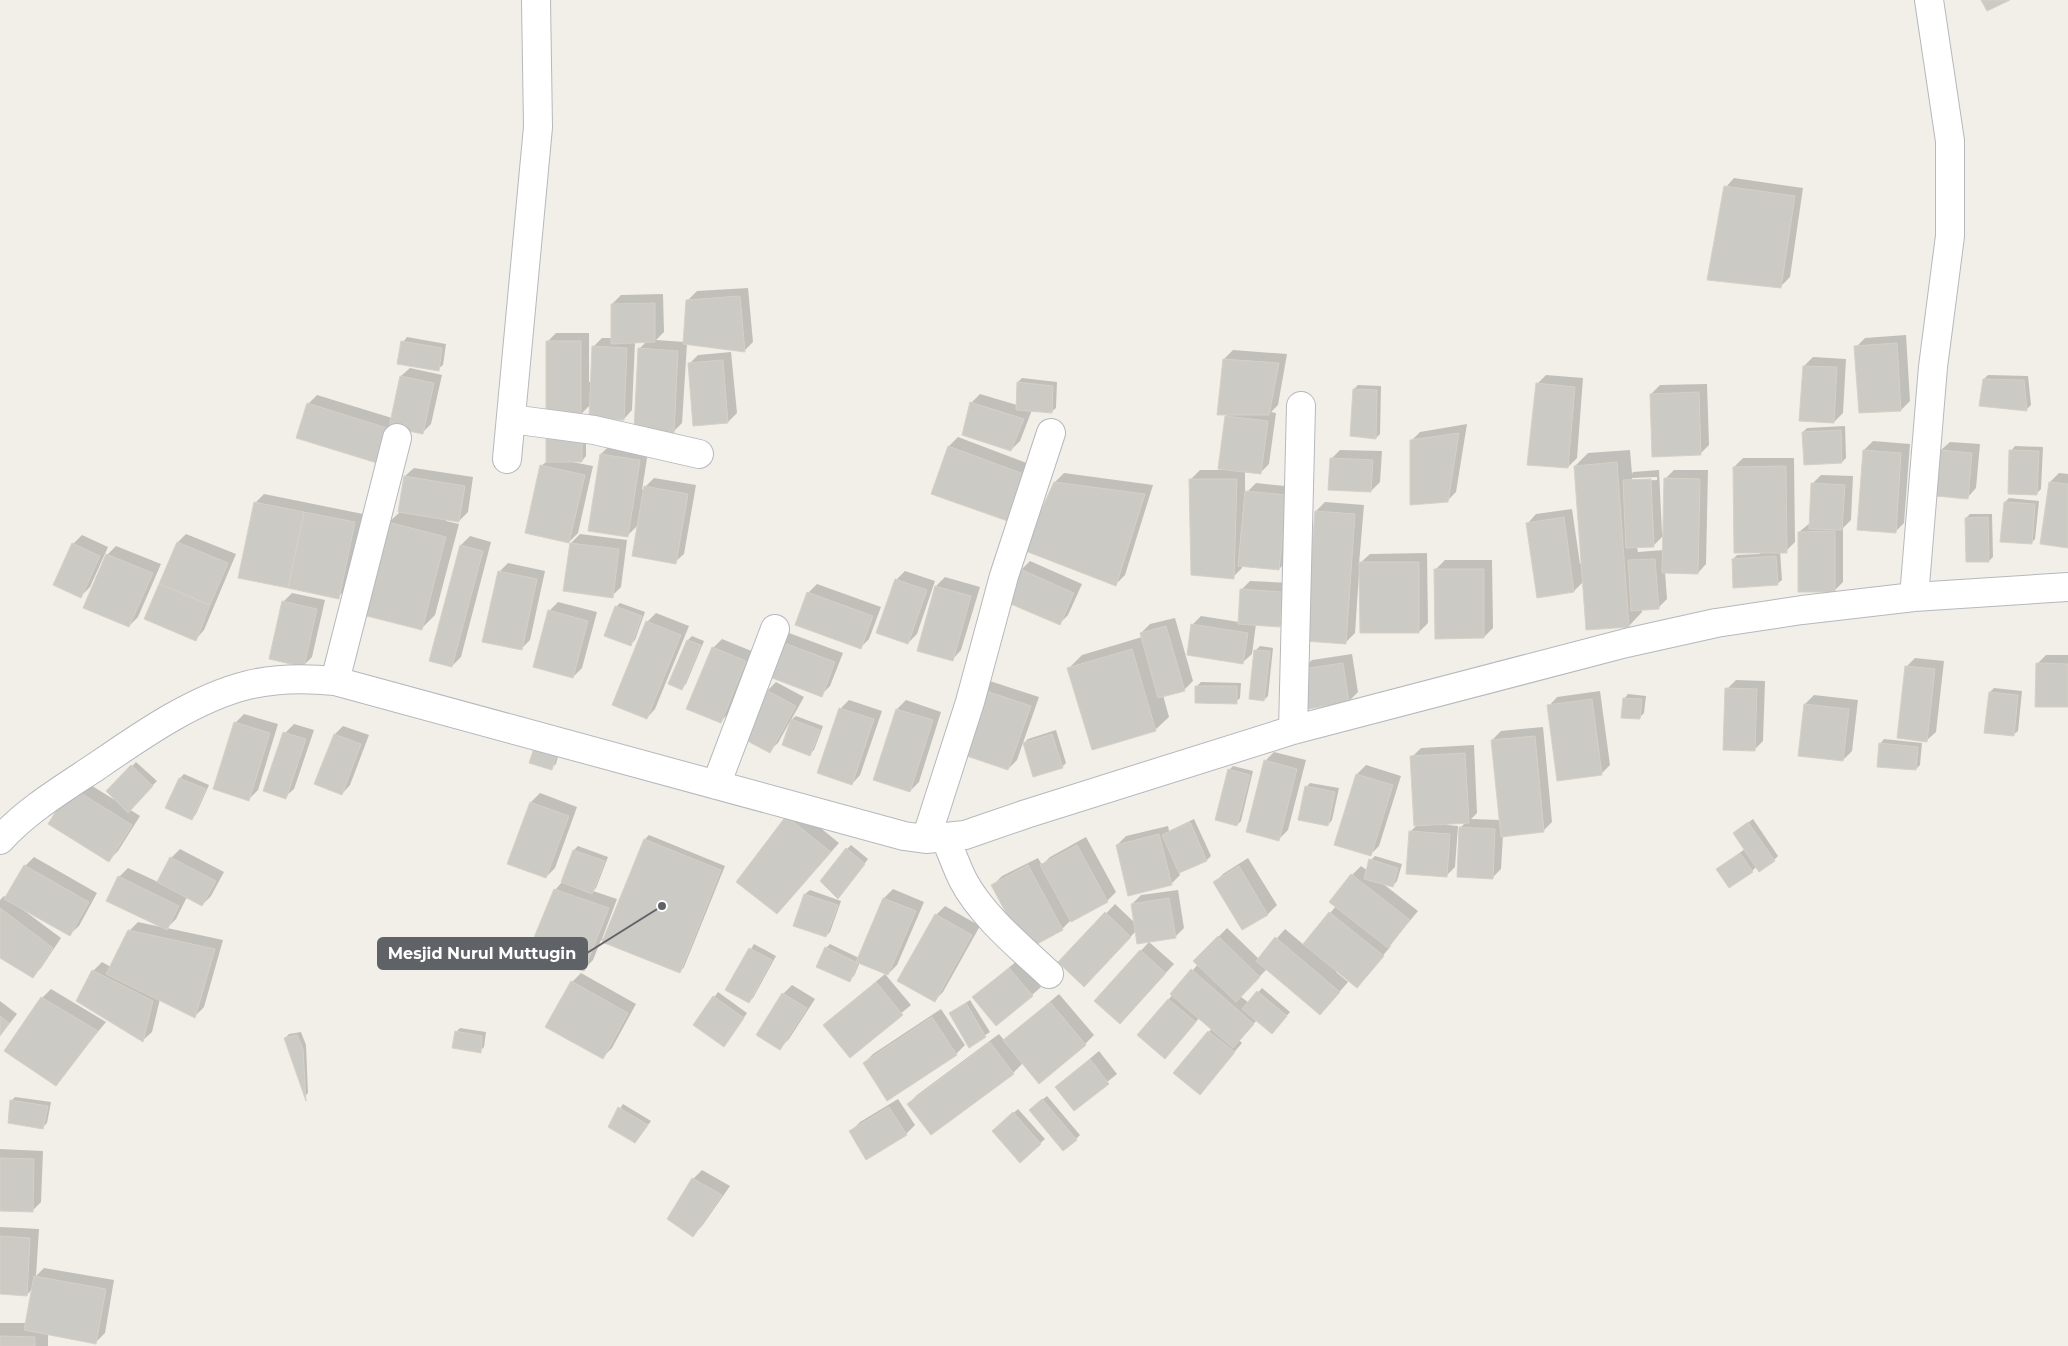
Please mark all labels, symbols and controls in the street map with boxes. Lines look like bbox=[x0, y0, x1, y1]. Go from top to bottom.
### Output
callout: Mesjid Nurul Muttugin bbox=[378, 938, 587, 969]
text: Mesjid Nurul Muttugin bbox=[388, 944, 576, 963]

